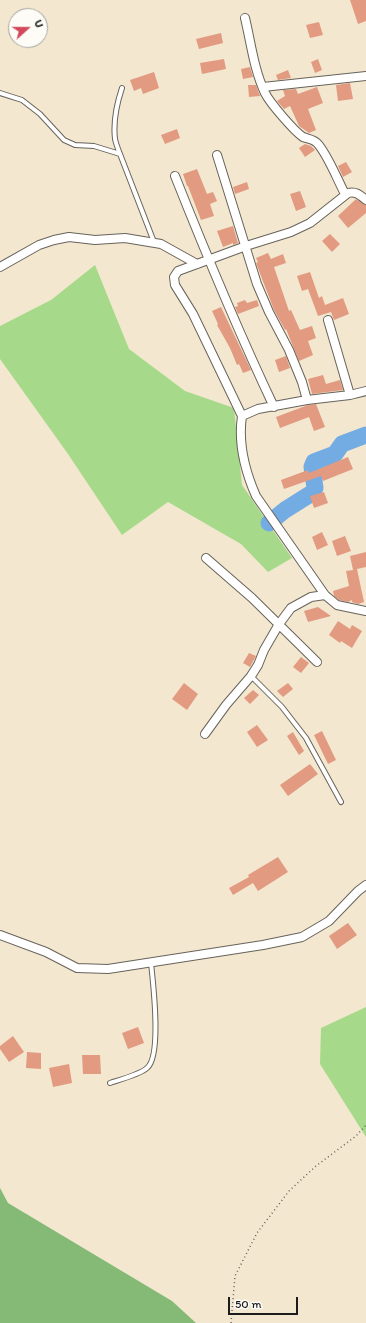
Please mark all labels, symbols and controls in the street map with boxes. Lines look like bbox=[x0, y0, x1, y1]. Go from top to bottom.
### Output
north arrow bbox=[8, 8, 48, 48]
text: U bbox=[31, 18, 46, 30]
scale bar bbox=[230, 1289, 300, 1315]
text: 50 m bbox=[235, 1297, 261, 1311]

